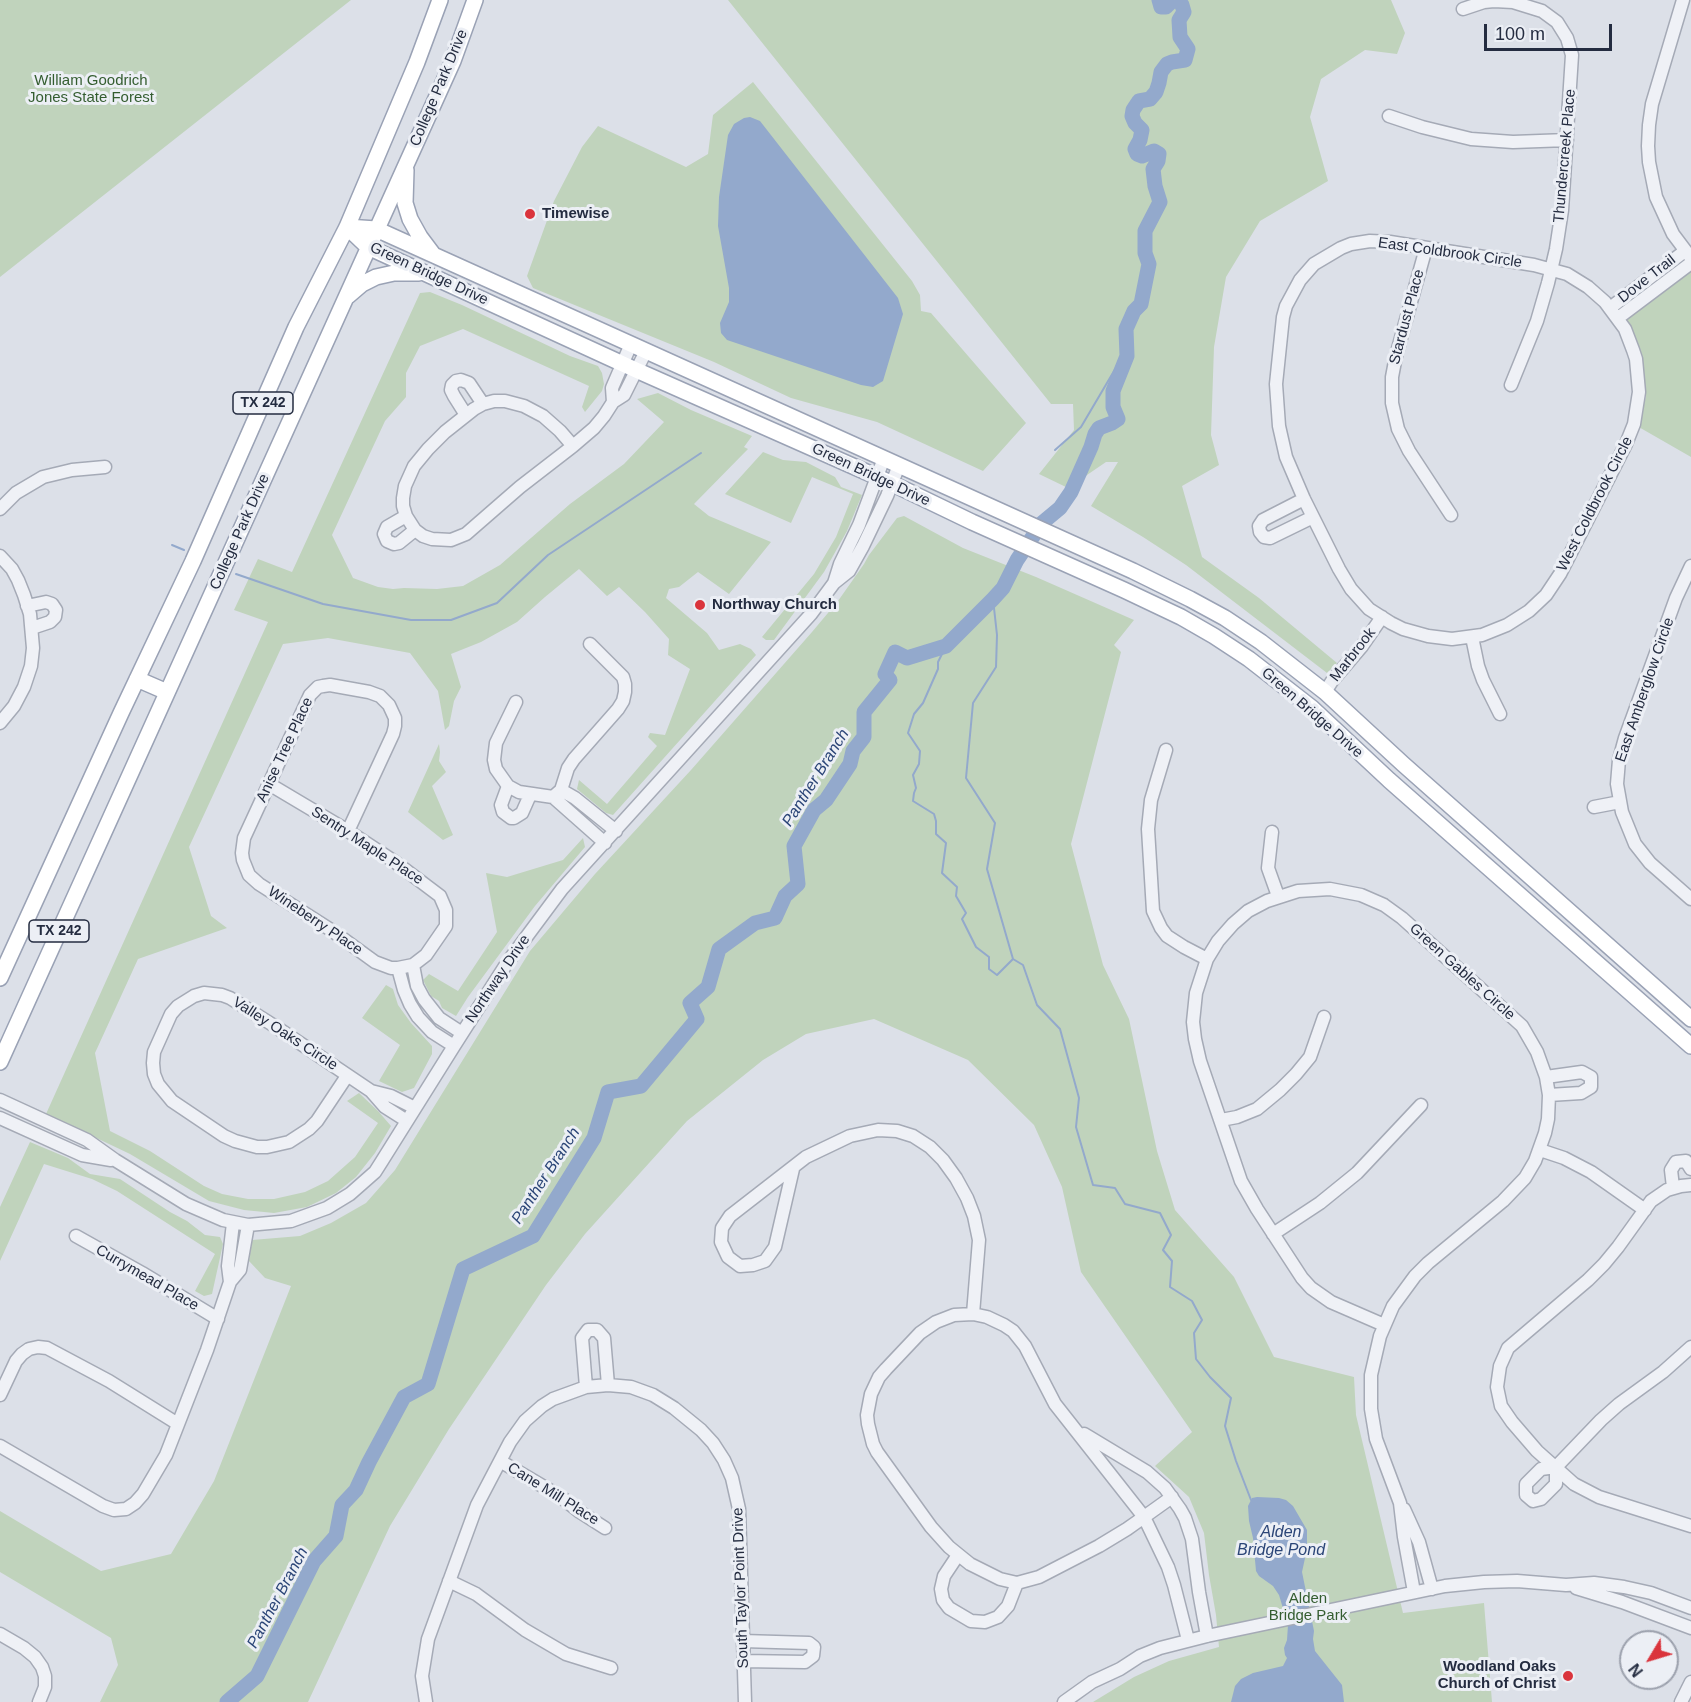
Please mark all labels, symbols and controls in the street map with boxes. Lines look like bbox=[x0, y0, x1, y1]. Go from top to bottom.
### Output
scale bar bbox=[1487, 12, 1614, 50]
text: 100 m bbox=[1495, 24, 1545, 44]
street label: College Park Drive bbox=[406, 27, 472, 149]
park label: William Goodrich Jones State Forest bbox=[28, 72, 154, 107]
street label: Thundercreek Place bbox=[1550, 88, 1580, 224]
place label: Timewise bbox=[542, 205, 609, 223]
marker: Timewise bbox=[523, 207, 537, 221]
street label: East Coldbrook Circle bbox=[1377, 234, 1523, 272]
street label: Green Bridge Drive bbox=[367, 239, 491, 309]
street label: Dove Trail bbox=[1615, 251, 1679, 307]
street label: Stardust Place bbox=[1386, 268, 1428, 366]
road number: TX 242 bbox=[233, 392, 293, 414]
street label: West Coldbrook Circle bbox=[1553, 434, 1637, 574]
street label: Green Bridge Drive bbox=[809, 440, 933, 510]
street label: College Park Drive bbox=[206, 471, 274, 593]
place label: Northway Church bbox=[712, 596, 837, 614]
marker: Northway Church bbox=[693, 598, 707, 612]
street label: East Amberglow Circle bbox=[1612, 615, 1678, 765]
street label: Marbrook bbox=[1326, 624, 1380, 686]
street label: Green Bridge Drive bbox=[1258, 664, 1366, 762]
street label: Anise Tree Place bbox=[253, 695, 317, 805]
water label: Panther Branch bbox=[778, 726, 854, 830]
street label: Sentry Maple Place bbox=[308, 803, 426, 889]
street label: Wineberry Place bbox=[264, 883, 366, 959]
road number: TX 242 bbox=[29, 920, 89, 942]
street label: Green Gables Circle bbox=[1405, 920, 1519, 1024]
street label: Northway Drive bbox=[462, 931, 534, 1027]
street label: Valley Oaks Circle bbox=[229, 993, 341, 1075]
water label: Panther Branch bbox=[508, 1124, 584, 1228]
street label: Currymead Place bbox=[92, 1241, 202, 1315]
street label: Cane Mill Place bbox=[504, 1459, 602, 1529]
street label: South Taylor Point Drive bbox=[729, 1507, 753, 1669]
water label: Alden Bridge Pond bbox=[1237, 1523, 1325, 1561]
water label: Panther Branch bbox=[243, 1544, 313, 1652]
park label: Alden Bridge Park bbox=[1269, 1590, 1347, 1625]
north arrow bbox=[1619, 1630, 1679, 1690]
place label: Woodland Oaks Church of Christ bbox=[1438, 1658, 1556, 1693]
text: N bbox=[1626, 1660, 1646, 1680]
marker: Woodland Oaks Church of Christ bbox=[1561, 1669, 1575, 1683]

